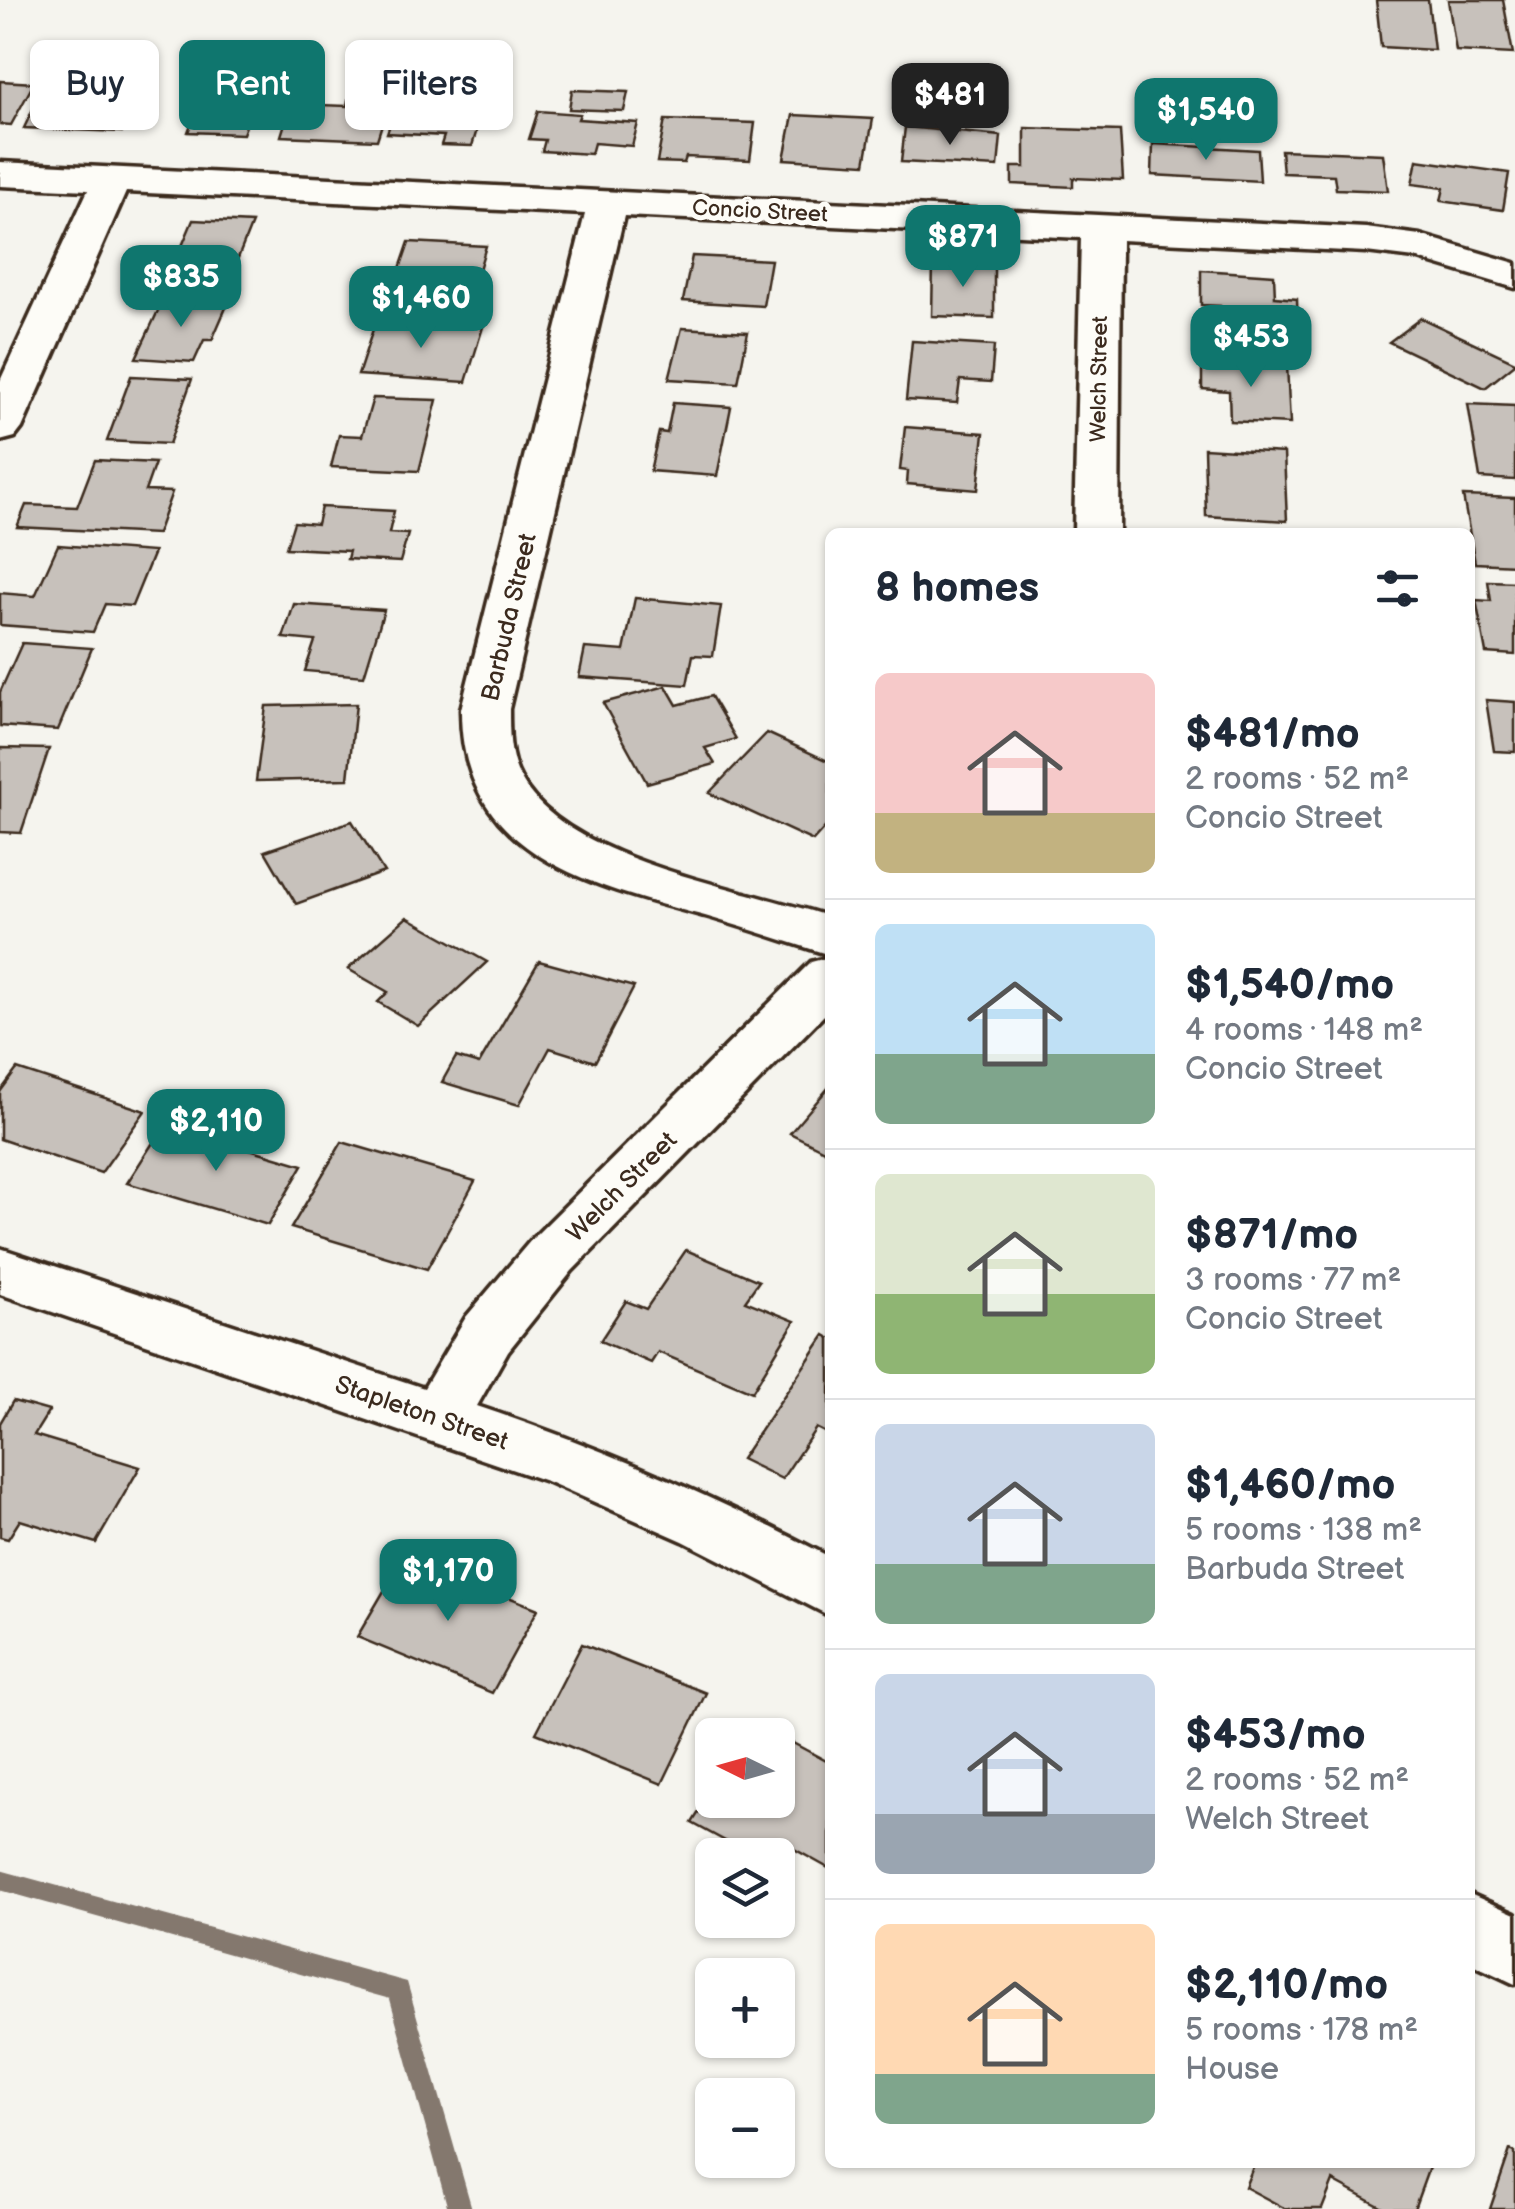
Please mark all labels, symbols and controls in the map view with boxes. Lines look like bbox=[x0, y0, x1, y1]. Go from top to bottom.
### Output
chip: Buy bbox=[30, 40, 159, 130]
chip: Rent bbox=[179, 40, 325, 130]
chip: Filters bbox=[345, 40, 513, 130]
pin: $481 bbox=[891, 63, 1009, 148]
text: $481 bbox=[914, 76, 986, 115]
pin: $1,540 bbox=[1125, 78, 1287, 163]
text: $1,540 bbox=[1157, 91, 1255, 130]
street label: Concio Street bbox=[691, 194, 829, 229]
pin: $871 bbox=[904, 205, 1022, 290]
text: $871 bbox=[927, 218, 999, 257]
pin: $835 bbox=[122, 245, 240, 330]
text: $835 bbox=[142, 258, 220, 297]
pin: $1,460 bbox=[340, 266, 502, 351]
text: $1,460 bbox=[371, 279, 471, 318]
pin: $453 bbox=[1192, 305, 1310, 390]
street label: Welch Street bbox=[1085, 315, 1114, 442]
text: $453 bbox=[1212, 318, 1290, 357]
street label: Barbuda Street bbox=[475, 530, 544, 704]
icon: filters bbox=[1370, 561, 1425, 616]
text: 8 homes bbox=[875, 563, 1039, 614]
text: $481/mo bbox=[1185, 709, 1360, 760]
icon: home bbox=[955, 713, 1075, 833]
text: 2 rooms · 52 m² bbox=[1185, 760, 1409, 799]
text: Concio Street bbox=[1185, 799, 1383, 838]
text: $1,540/mo bbox=[1185, 960, 1394, 1011]
icon: home bbox=[955, 964, 1075, 1084]
text: 4 rooms · 148 m² bbox=[1185, 1011, 1423, 1050]
text: Concio Street bbox=[1185, 1050, 1383, 1089]
pin: $2,110 bbox=[135, 1089, 297, 1174]
text: $2,110 bbox=[169, 1102, 263, 1141]
street label: Welch Street bbox=[560, 1125, 684, 1249]
text: $871/mo bbox=[1185, 1210, 1358, 1261]
icon: home bbox=[955, 1214, 1075, 1334]
text: 3 rooms · 77 m² bbox=[1185, 1261, 1401, 1300]
text: Concio Street bbox=[1185, 1300, 1383, 1339]
street label: Stapleton Street bbox=[331, 1369, 512, 1458]
text: $1,460/mo bbox=[1185, 1460, 1395, 1511]
icon: home bbox=[955, 1464, 1075, 1584]
text: 5 rooms · 138 m² bbox=[1185, 1511, 1422, 1550]
pin: $1,170 bbox=[367, 1539, 529, 1624]
text: Barbuda Street bbox=[1185, 1550, 1404, 1589]
text: $1,170 bbox=[402, 1552, 494, 1591]
text: $453/mo bbox=[1185, 1710, 1366, 1761]
icon: home bbox=[955, 1714, 1075, 1834]
north arrow bbox=[695, 1718, 795, 1818]
map controls bbox=[695, 1718, 795, 2178]
text: 2 rooms · 52 m² bbox=[1185, 1761, 1409, 1800]
text: Welch Street bbox=[1185, 1800, 1369, 1839]
button: layers bbox=[695, 1838, 795, 1938]
button: + bbox=[695, 1958, 795, 2058]
text: $2,110/mo bbox=[1185, 1960, 1388, 2011]
icon: home bbox=[955, 1964, 1075, 2084]
text: 5 rooms · 178 m² bbox=[1185, 2011, 1418, 2050]
text: House bbox=[1185, 2050, 1279, 2089]
button: − bbox=[695, 2078, 795, 2178]

